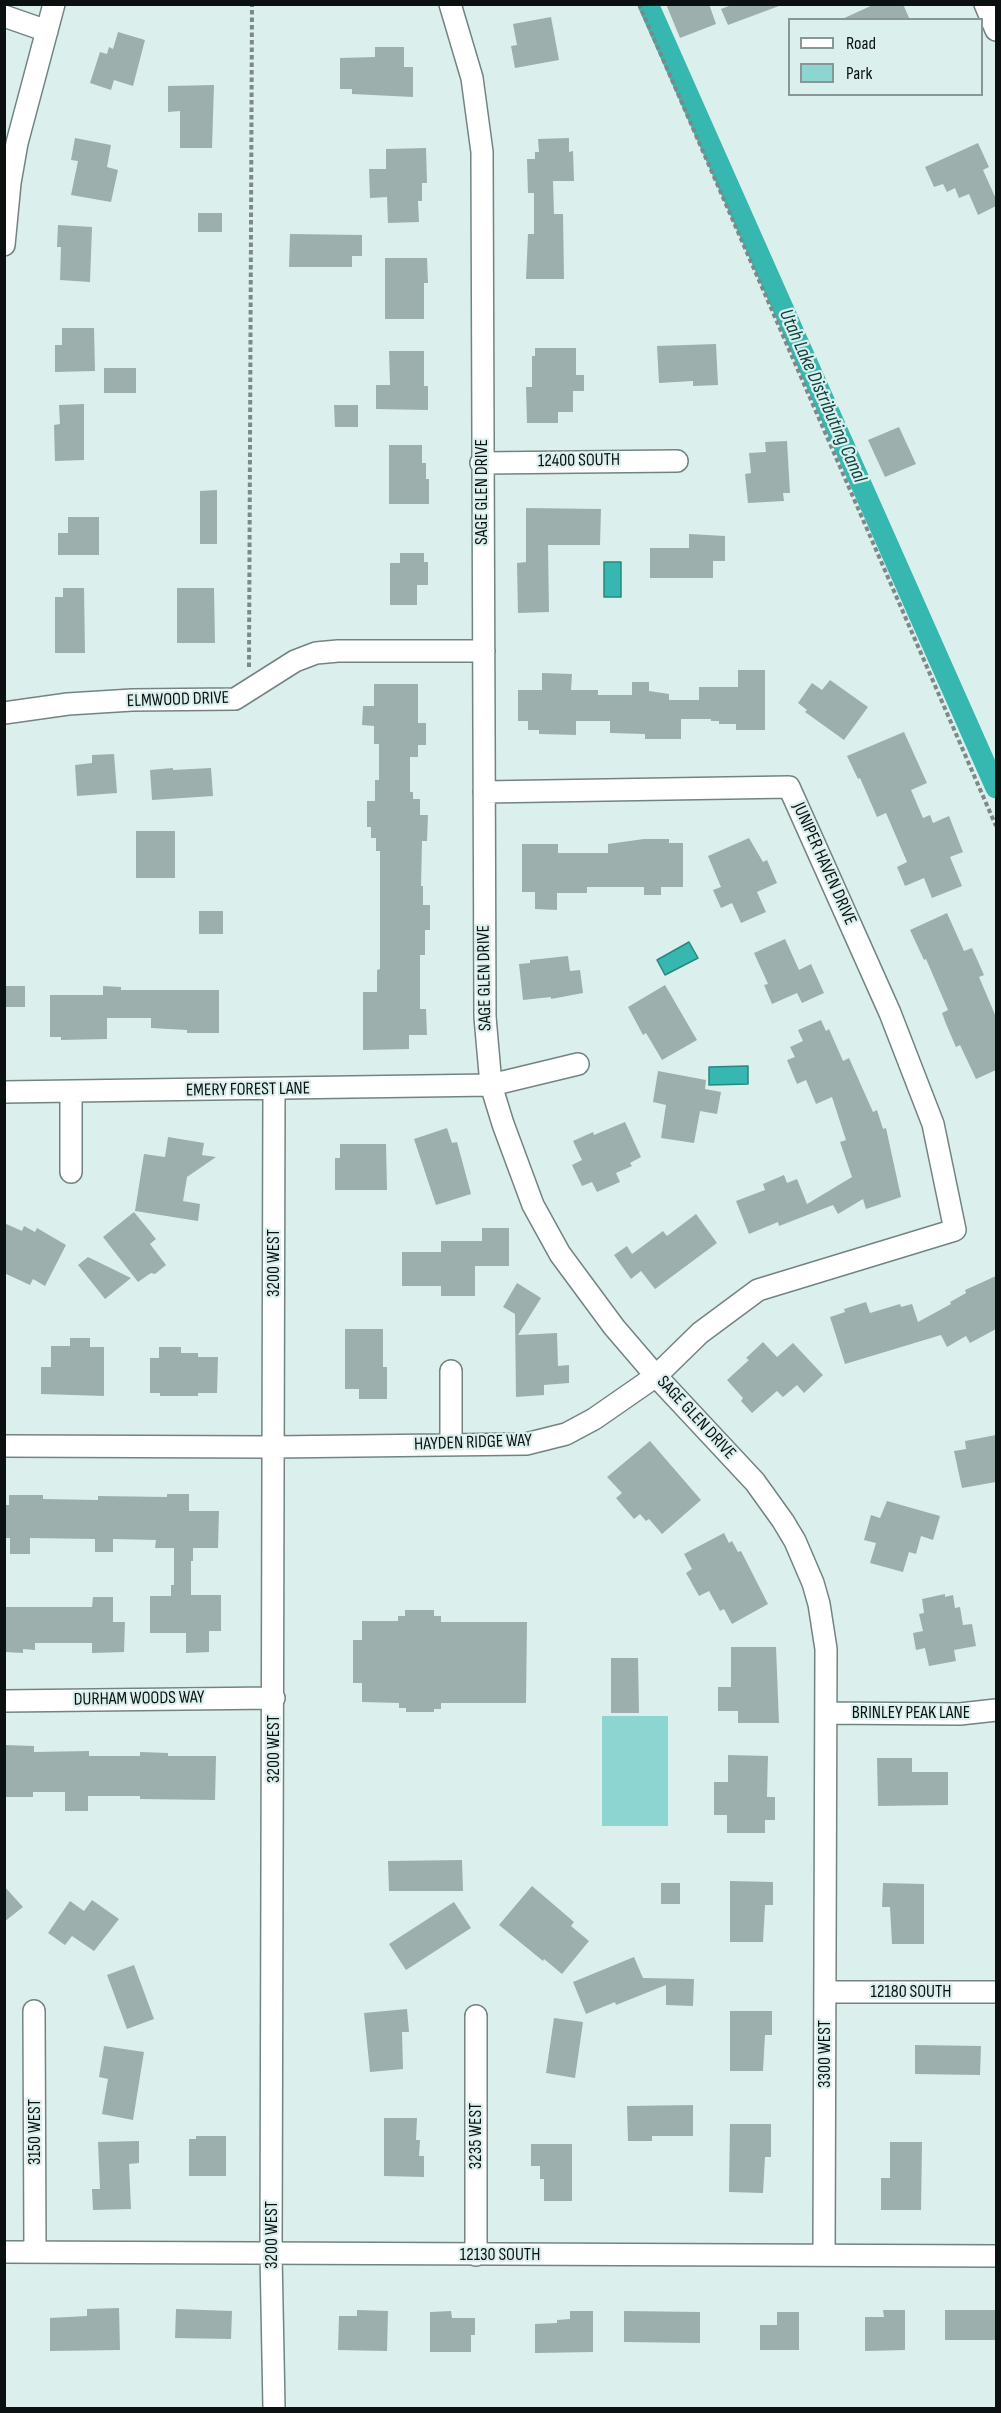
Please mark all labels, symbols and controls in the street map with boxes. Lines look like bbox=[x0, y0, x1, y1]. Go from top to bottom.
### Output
legend bbox=[788, 18, 983, 96]
text: Road bbox=[846, 33, 876, 54]
text: Park bbox=[846, 63, 872, 84]
water label: Utah Lake Distributing Canal bbox=[773, 306, 871, 486]
street label: SAGE GLEN DRIVE bbox=[471, 439, 493, 545]
street label: 12400 SOUTH bbox=[538, 449, 620, 473]
street label: ELMWOOD DRIVE bbox=[127, 687, 229, 713]
street label: JUNIPER HAVEN DRIVE bbox=[787, 799, 861, 929]
street label: SAGE GLEN DRIVE bbox=[473, 925, 497, 1031]
street label: EMERY FOREST LANE bbox=[186, 1078, 310, 1102]
street label: 3200 WEST bbox=[263, 1229, 285, 1297]
street label: SAGE GLEN DRIVE bbox=[652, 1372, 740, 1464]
street label: HAYDEN RIDGE WAY bbox=[414, 1430, 532, 1456]
street label: DURHAM WOODS WAY bbox=[73, 1687, 205, 1711]
street label: BRINLEY PEAK LANE bbox=[852, 1702, 970, 1724]
street label: 3200 WEST bbox=[263, 1715, 285, 1783]
street label: 12180 SOUTH bbox=[871, 1981, 951, 2003]
street label: 3300 WEST bbox=[814, 2020, 836, 2088]
street label: 3150 WEST bbox=[24, 2099, 46, 2165]
street label: 3235 WEST bbox=[465, 2103, 487, 2169]
street label: 3200 WEST bbox=[261, 2201, 283, 2269]
street label: 12130 SOUTH bbox=[460, 2244, 540, 2266]

